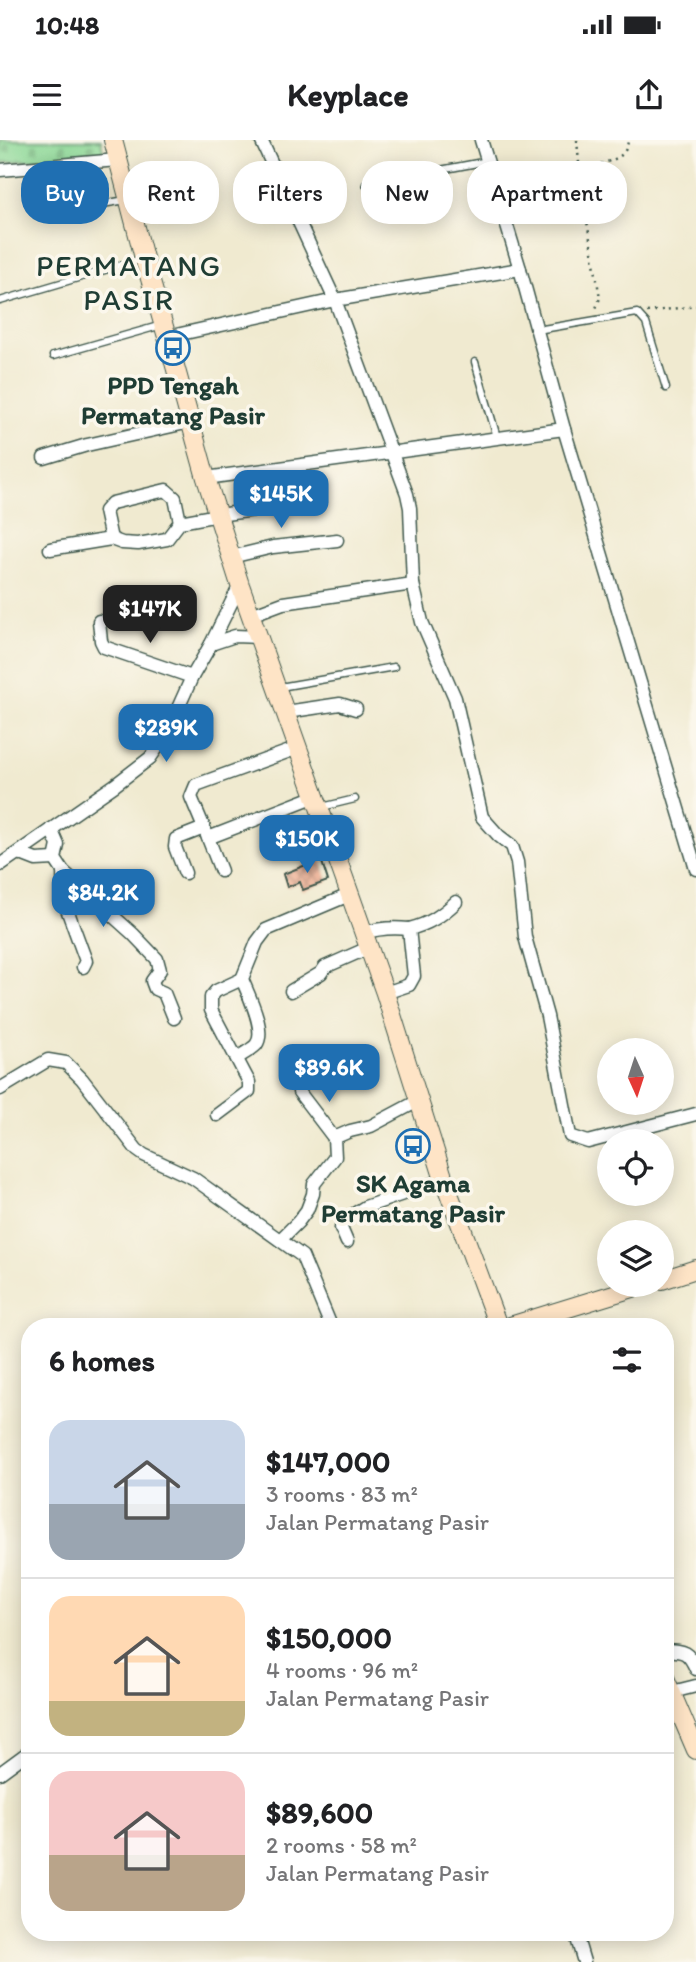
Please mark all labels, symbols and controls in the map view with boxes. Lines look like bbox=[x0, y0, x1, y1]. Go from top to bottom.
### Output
text: 10:48 bbox=[35, 9, 99, 41]
icon: menu bbox=[28, 76, 66, 114]
text: Keyplace bbox=[287, 76, 409, 114]
icon: share bbox=[630, 76, 668, 114]
chip: Buy bbox=[21, 161, 109, 224]
chip: Rent bbox=[123, 161, 219, 224]
chip: Filters bbox=[233, 161, 347, 224]
chip: New bbox=[361, 161, 453, 224]
chip: Apartment bbox=[467, 161, 627, 224]
district label: PERMATANG PASIR bbox=[36, 247, 222, 318]
bus stop icon: PPD Tengah Permatang Pasir bbox=[154, 329, 192, 367]
place label: PPD Tengah Permatang Pasir bbox=[81, 369, 266, 431]
pin: $145K bbox=[232, 470, 330, 530]
text: $145K bbox=[250, 479, 312, 507]
pin: $147K bbox=[101, 586, 199, 645]
text: $147K bbox=[119, 594, 181, 622]
pin: $289K bbox=[117, 704, 215, 764]
text: $289K bbox=[134, 713, 198, 741]
pin: $150K bbox=[258, 816, 356, 875]
text: $150K bbox=[275, 824, 339, 852]
pin: $84.2K bbox=[46, 870, 160, 929]
text: $84.2K bbox=[68, 878, 138, 906]
north arrow bbox=[597, 1038, 674, 1115]
map controls bbox=[597, 1038, 674, 1297]
pin: $89.6K bbox=[272, 1044, 386, 1104]
text: $89.6K bbox=[295, 1053, 363, 1081]
bus stop icon: SK Agama Permatang Pasir bbox=[394, 1127, 432, 1165]
button: locate bbox=[597, 1129, 674, 1206]
place label: SK Agama Permatang Pasir bbox=[321, 1167, 506, 1229]
button: layers bbox=[597, 1220, 674, 1297]
icon: filters bbox=[608, 1341, 646, 1379]
text: 6 homes bbox=[49, 1342, 155, 1379]
text: $147,000 bbox=[266, 1443, 391, 1480]
icon: home bbox=[105, 1448, 189, 1532]
text: 3 rooms · 83 m² bbox=[266, 1480, 418, 1508]
text: Jalan Permatang Pasir bbox=[266, 1508, 489, 1536]
text: $150,000 bbox=[266, 1619, 392, 1656]
icon: home bbox=[105, 1624, 189, 1708]
text: 4 rooms · 96 m² bbox=[266, 1656, 418, 1684]
text: Jalan Permatang Pasir bbox=[266, 1684, 489, 1712]
text: $89,600 bbox=[266, 1794, 373, 1831]
icon: home bbox=[105, 1799, 189, 1883]
text: 2 rooms · 58 m² bbox=[266, 1831, 417, 1859]
text: Jalan Permatang Pasir bbox=[266, 1859, 489, 1887]

